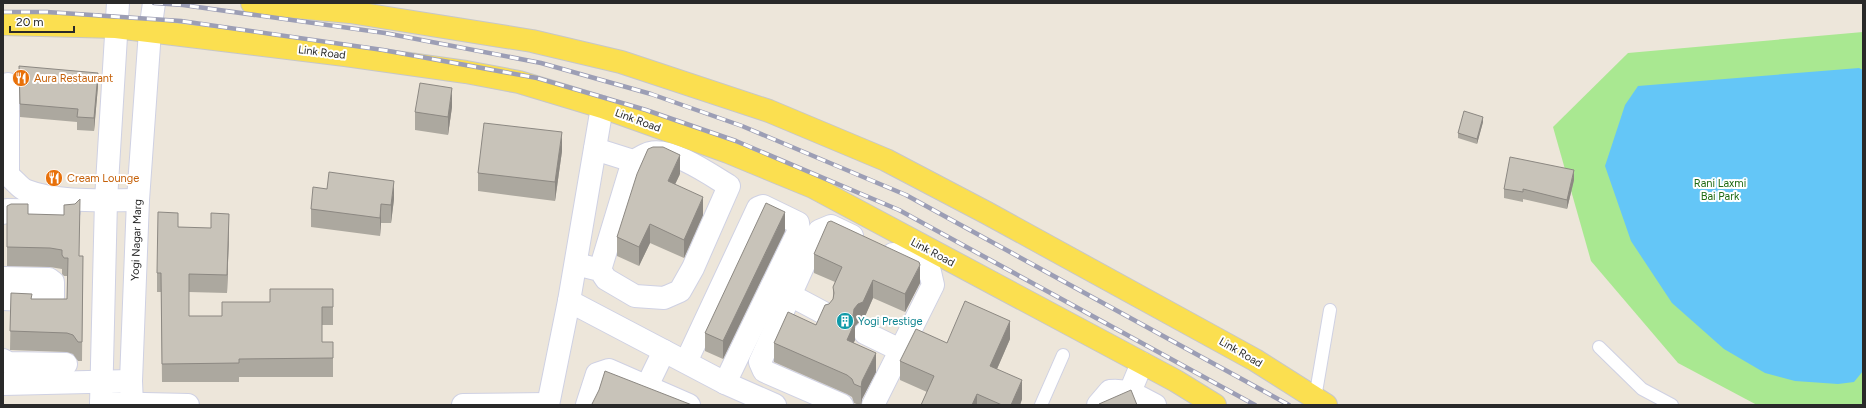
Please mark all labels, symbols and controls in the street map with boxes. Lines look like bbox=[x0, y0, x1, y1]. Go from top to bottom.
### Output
scale bar bbox=[10, 8, 74, 34]
text: 20 m bbox=[16, 15, 44, 29]
street label: Link Road bbox=[297, 43, 346, 62]
restaurant icon: Aura Restaurant bbox=[11, 68, 31, 88]
place label: Aura Restaurant bbox=[34, 72, 113, 85]
street label: Link Road bbox=[613, 106, 663, 135]
restaurant icon: Cream Lounge bbox=[44, 168, 64, 188]
place label: Cream Lounge bbox=[67, 172, 139, 185]
park label: Rani Laxmi Bai Park bbox=[1694, 177, 1746, 203]
street label: Yogi Nagar Marg bbox=[129, 199, 144, 281]
street label: Link Road bbox=[909, 235, 957, 269]
building icon: Yogi Prestige bbox=[835, 311, 855, 331]
place label: Yogi Prestige bbox=[858, 315, 922, 328]
street label: Link Road bbox=[1217, 335, 1265, 370]

